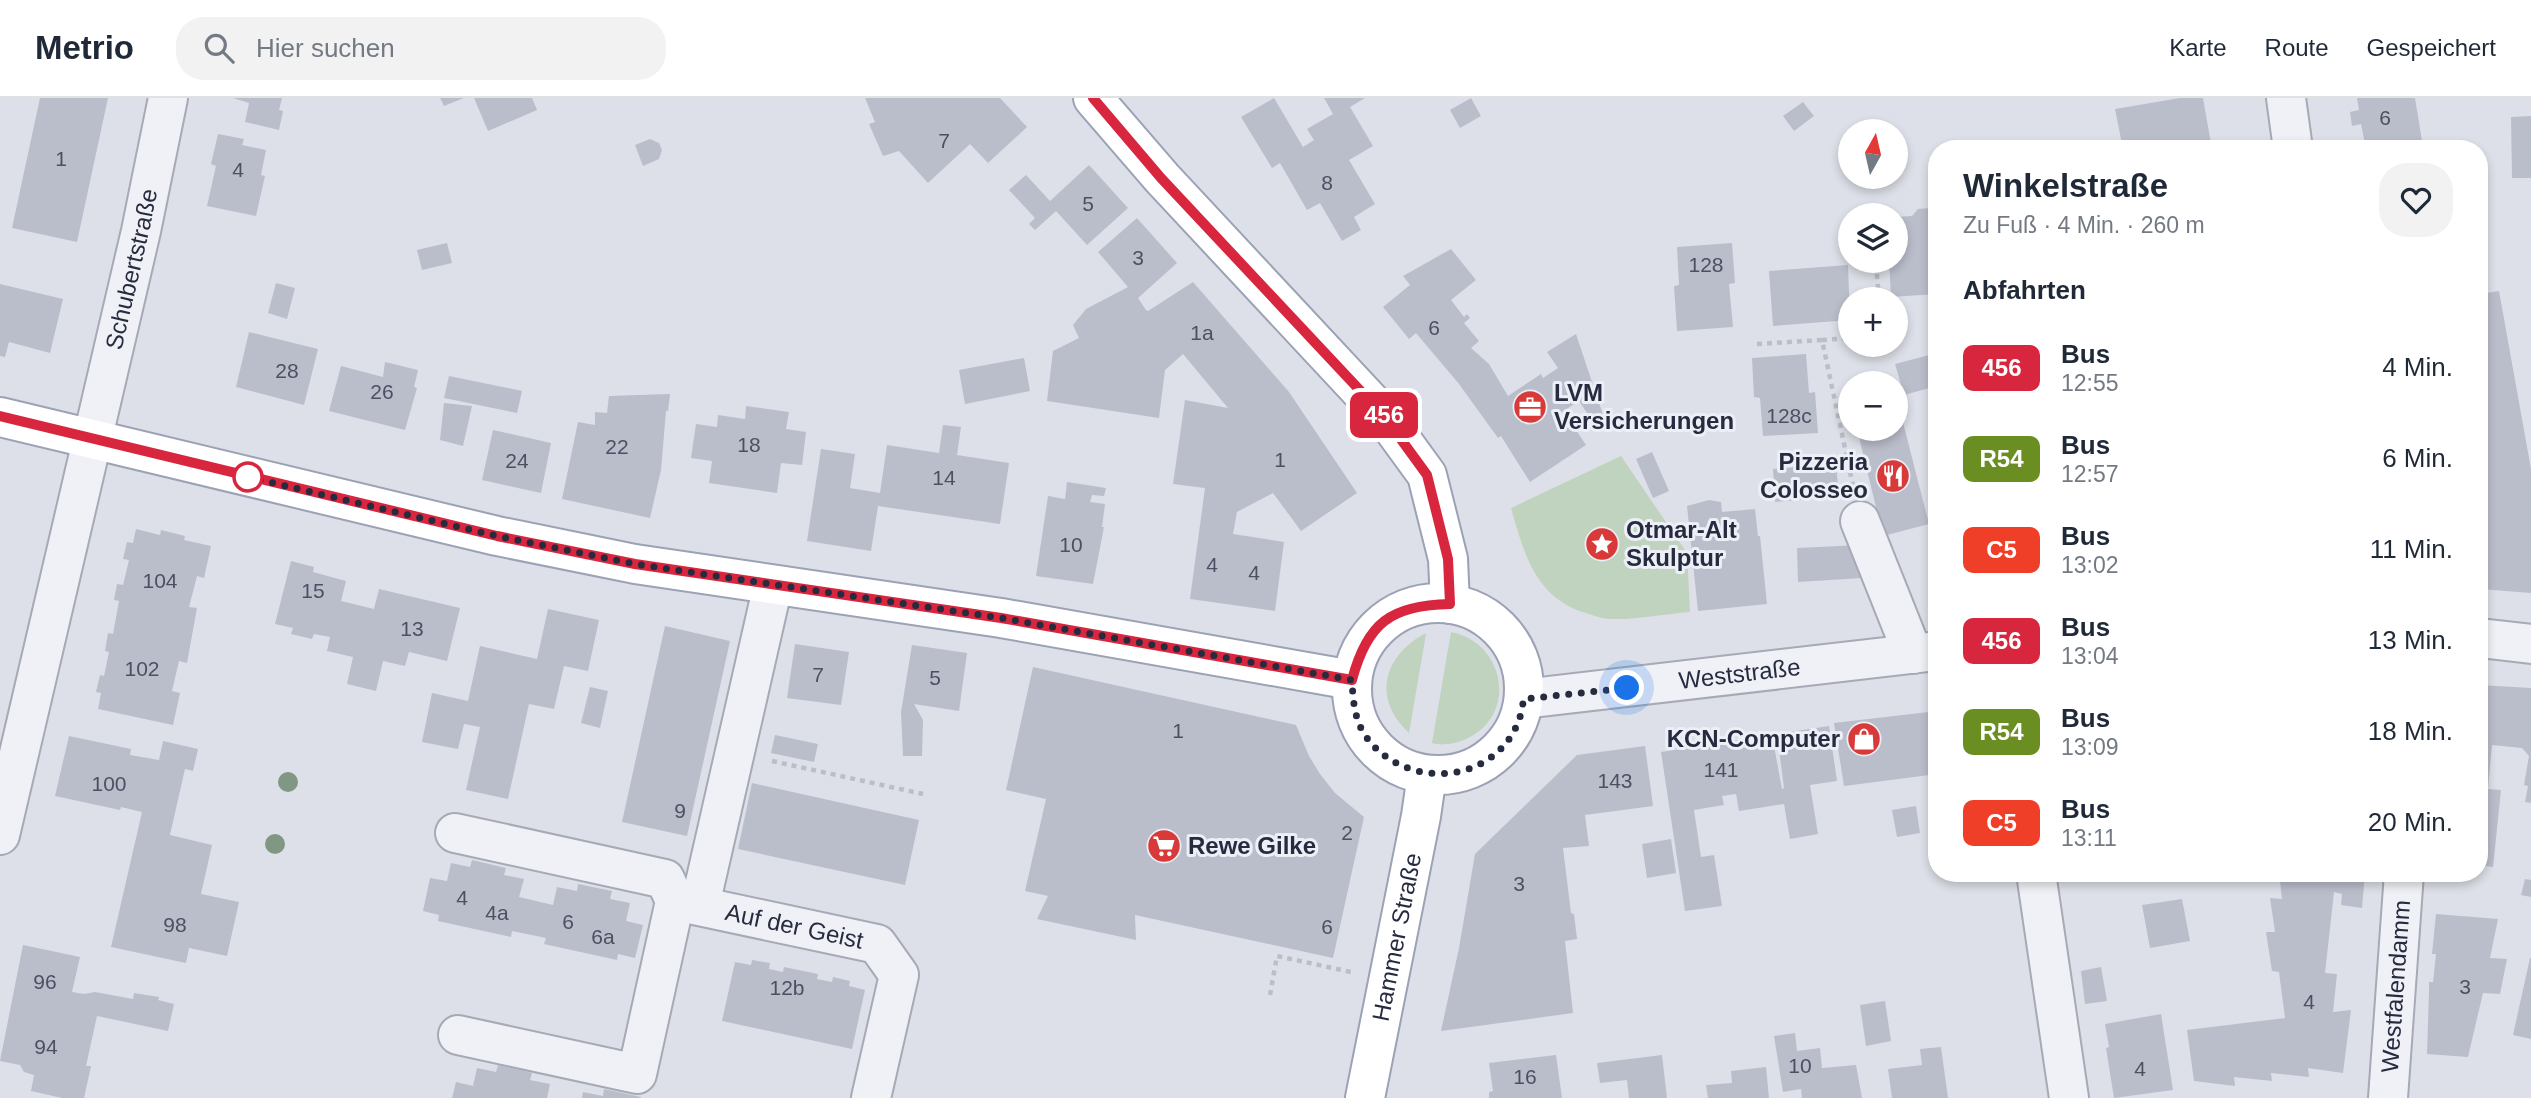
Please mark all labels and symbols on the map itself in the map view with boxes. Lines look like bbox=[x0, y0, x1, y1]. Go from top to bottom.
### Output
house number: 6 bbox=[2379, 106, 2391, 129]
north arrow bbox=[1838, 119, 1908, 189]
house number: 7 bbox=[938, 129, 950, 152]
house number: 1 bbox=[55, 147, 67, 170]
house number: 4 bbox=[232, 158, 244, 181]
house number: 8 bbox=[1321, 171, 1333, 194]
street label: Schubertstraße bbox=[100, 186, 162, 352]
house number: 5 bbox=[1082, 192, 1094, 215]
house number: 3 bbox=[1132, 246, 1144, 269]
house number: 128 bbox=[1688, 253, 1724, 276]
house number: 6 bbox=[1428, 316, 1440, 339]
house number: 1a bbox=[1190, 321, 1214, 344]
house number: 28 bbox=[275, 359, 299, 382]
place label: LVM Versicherungen bbox=[1554, 379, 1734, 434]
house number: 26 bbox=[370, 380, 394, 403]
office icon: LVM Versicherungen bbox=[1511, 388, 1549, 426]
line badge: 456 bbox=[1344, 392, 1424, 438]
house number: 128c bbox=[1766, 404, 1812, 427]
house number: 18 bbox=[737, 433, 761, 456]
house number: 22 bbox=[605, 435, 629, 458]
house number: 1 bbox=[1274, 448, 1286, 471]
place label: Pizzeria Colosseo bbox=[1760, 448, 1869, 503]
house number: 24 bbox=[505, 449, 529, 472]
restaurant icon: Pizzeria Colosseo bbox=[1874, 457, 1912, 495]
unlabelled marker bbox=[233, 462, 263, 492]
house number: 14 bbox=[932, 466, 956, 489]
place label: Otmar-Alt Skulptur bbox=[1626, 516, 1737, 571]
place icon: Otmar-Alt Skulptur bbox=[1583, 525, 1621, 563]
house number: 10 bbox=[1059, 533, 1083, 556]
house number: 4 bbox=[1206, 553, 1218, 576]
house number: 4 bbox=[1248, 561, 1260, 584]
house number: 104 bbox=[142, 569, 178, 592]
house number: 15 bbox=[301, 579, 325, 602]
house number: 13 bbox=[400, 617, 424, 640]
street label: Weststraße bbox=[1677, 653, 1802, 694]
house number: 102 bbox=[124, 657, 160, 680]
house number: 7 bbox=[812, 663, 824, 686]
house number: 5 bbox=[929, 666, 941, 689]
your location bbox=[1609, 670, 1644, 705]
house number: 1 bbox=[1172, 719, 1184, 742]
shop icon: KCN-Computer bbox=[1845, 720, 1883, 758]
place label: KCN-Computer bbox=[1667, 725, 1840, 752]
house number: 141 bbox=[1703, 758, 1739, 781]
house number: 143 bbox=[1597, 769, 1633, 792]
house number: 100 bbox=[91, 772, 127, 795]
house number: 9 bbox=[674, 799, 686, 822]
house number: 2 bbox=[1341, 821, 1353, 844]
supermarket icon: Rewe Gilke bbox=[1145, 827, 1183, 865]
place label: Rewe Gilke bbox=[1188, 832, 1316, 859]
street label: Hammer Straße bbox=[1367, 851, 1426, 1023]
house number: 3 bbox=[1513, 872, 1525, 895]
house number: 4 bbox=[456, 886, 468, 909]
street label: Auf der Geist bbox=[723, 898, 866, 954]
street label: Westfalendamm bbox=[2376, 899, 2415, 1074]
house number: 4a bbox=[485, 901, 509, 924]
house number: 6 bbox=[562, 910, 574, 933]
house number: 98 bbox=[163, 913, 187, 936]
house number: 6 bbox=[1321, 915, 1333, 938]
house number: 6a bbox=[591, 925, 615, 948]
house number: 96 bbox=[33, 970, 57, 993]
house number: 3 bbox=[2459, 975, 2471, 998]
house number: 12b bbox=[769, 976, 805, 999]
house number: 4 bbox=[2303, 990, 2315, 1013]
house number: 94 bbox=[34, 1035, 58, 1058]
house number: 10 bbox=[1788, 1054, 1812, 1077]
house number: 4 bbox=[2134, 1057, 2146, 1080]
house number: 16 bbox=[1513, 1065, 1537, 1088]

